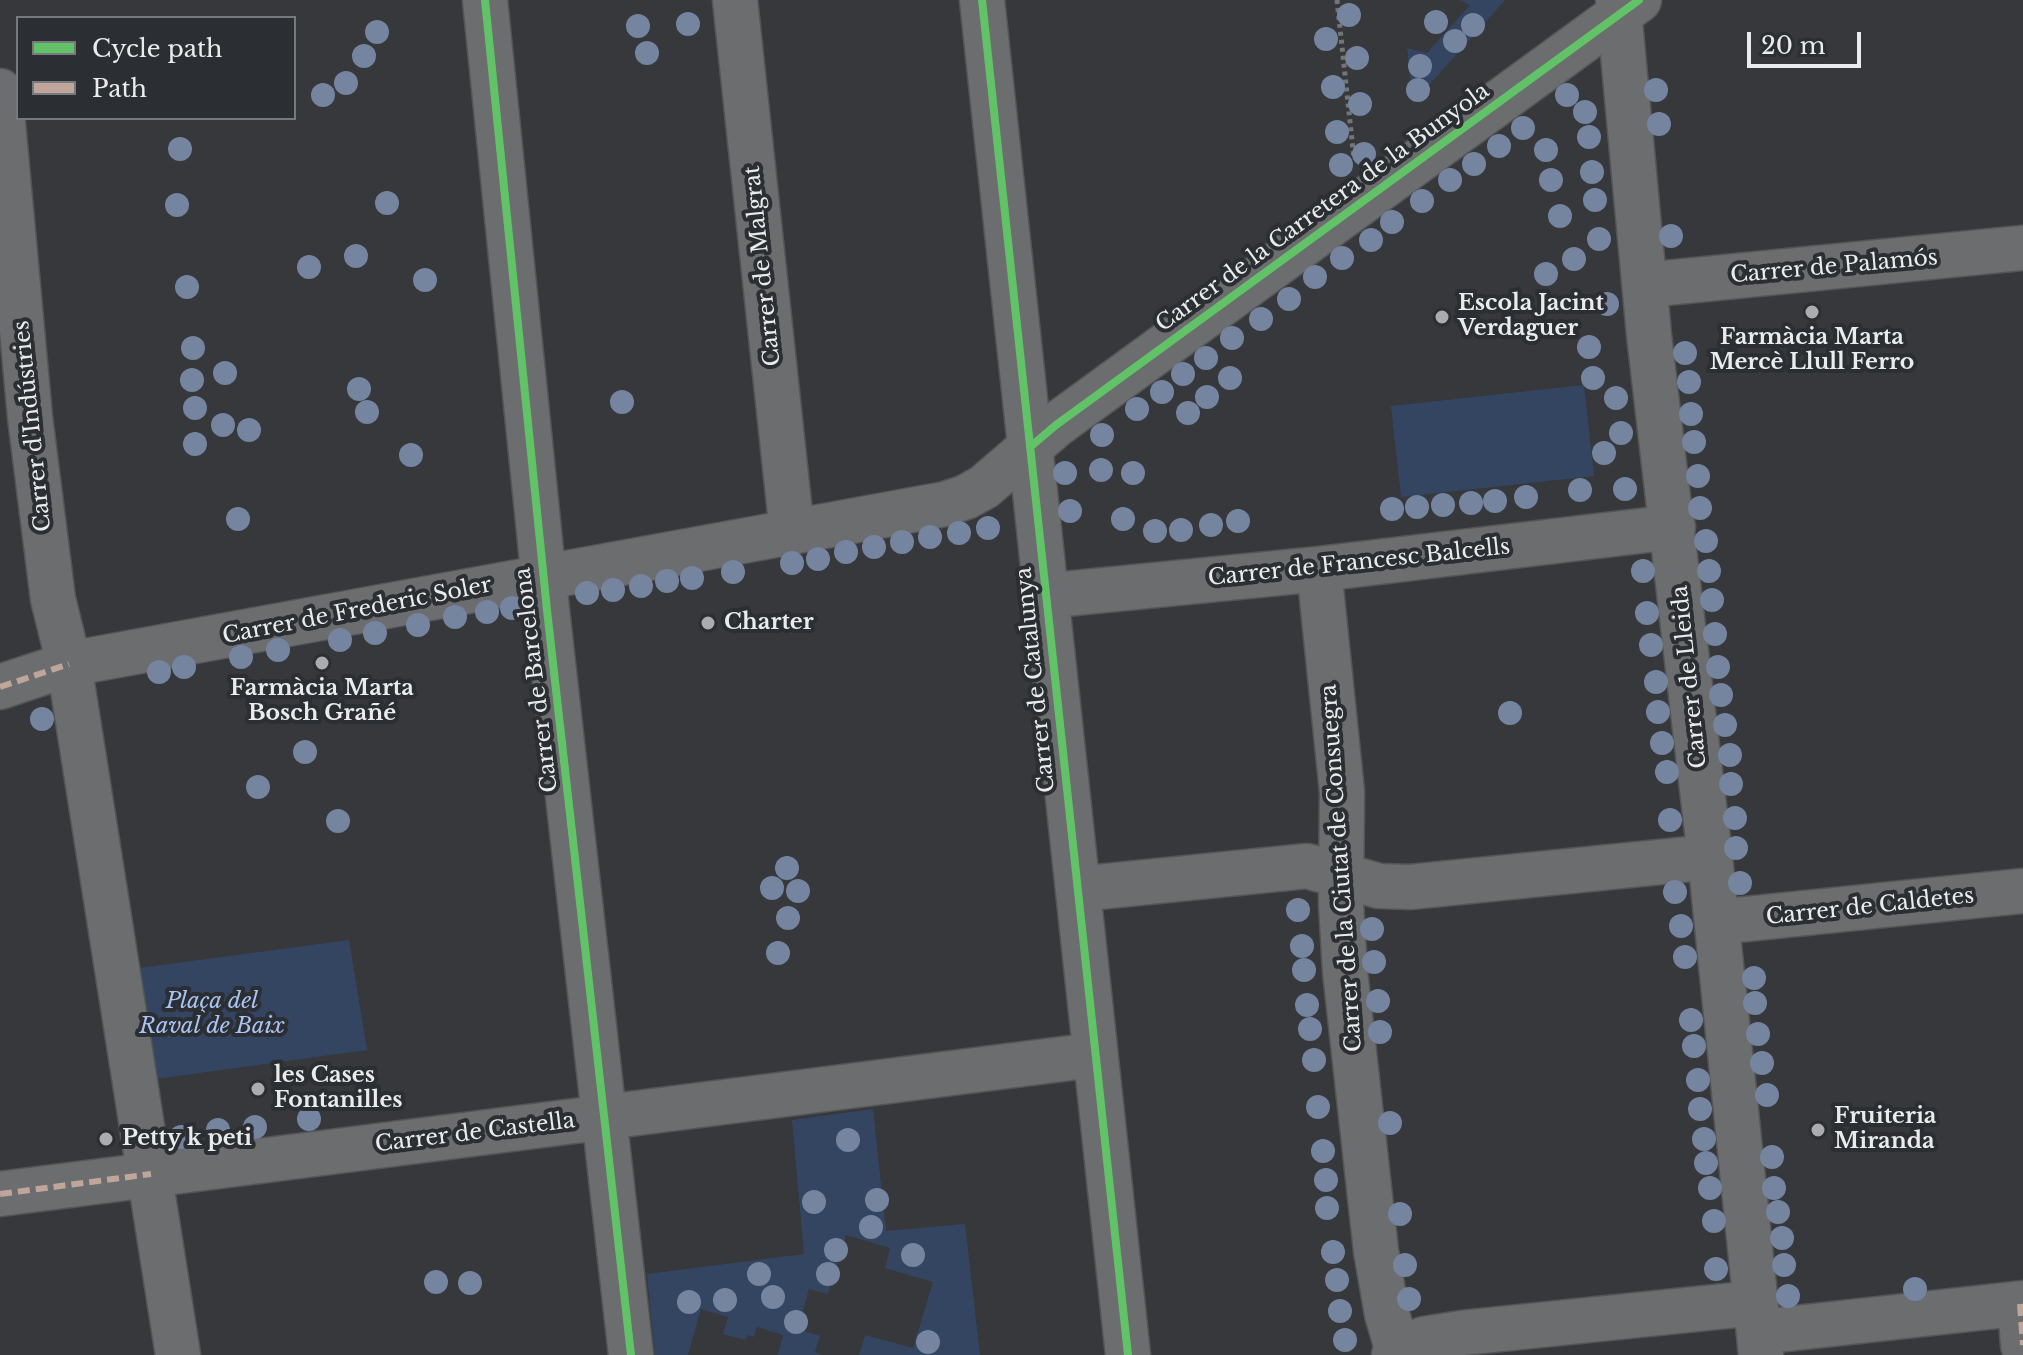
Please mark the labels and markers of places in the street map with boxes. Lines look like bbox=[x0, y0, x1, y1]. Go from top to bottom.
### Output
place label: Escola Jacint Verdaguer bbox=[1458, 291, 1604, 342]
marker: Farmàcia Marta Mercè Llull Ferro bbox=[1803, 303, 1821, 321]
marker: Escola Jacint Verdaguer bbox=[1433, 308, 1451, 326]
place label: Farmàcia Marta Mercè Llull Ferro bbox=[1710, 325, 1914, 376]
place label: Charter bbox=[724, 610, 814, 636]
marker: Charter bbox=[699, 614, 717, 632]
marker: Farmàcia Marta Bosch Grañé bbox=[313, 654, 331, 672]
place label: Farmàcia Marta Bosch Grañé bbox=[230, 676, 414, 728]
place label: les Cases Fontanilles bbox=[274, 1063, 403, 1114]
marker: les Cases Fontanilles bbox=[249, 1080, 267, 1098]
place label: Fruiteria Miranda bbox=[1834, 1104, 1936, 1156]
marker: Fruiteria Miranda bbox=[1809, 1121, 1827, 1139]
place label: Petty k peti bbox=[122, 1126, 252, 1152]
marker: Petty k peti bbox=[97, 1130, 115, 1148]

